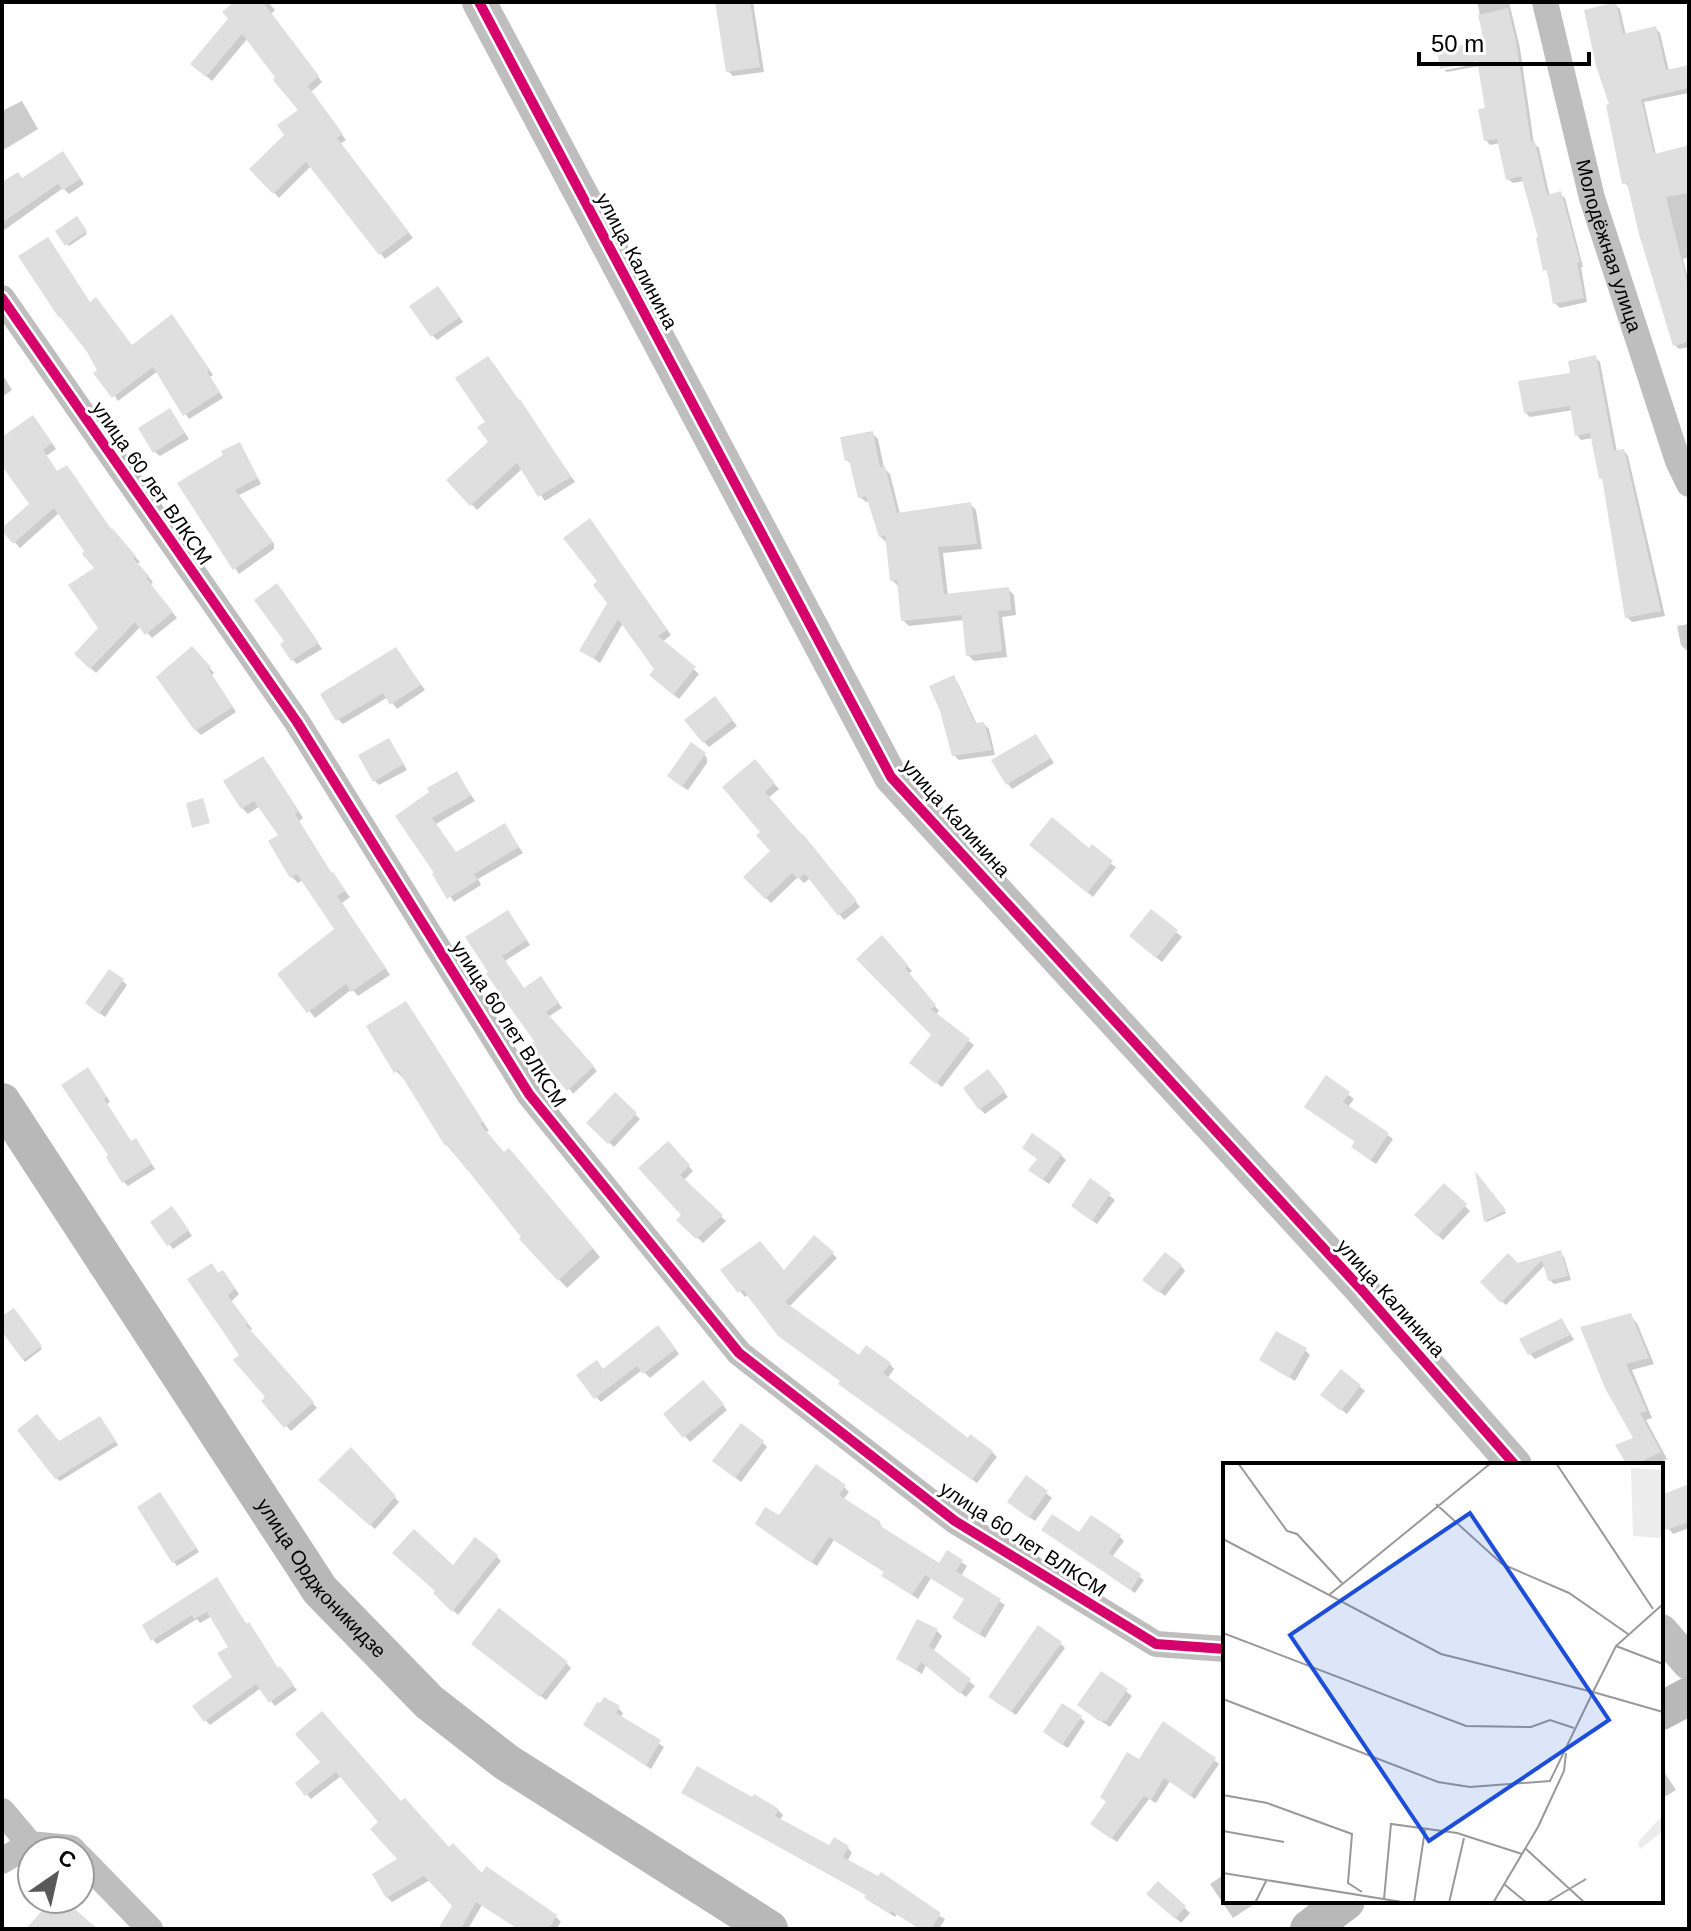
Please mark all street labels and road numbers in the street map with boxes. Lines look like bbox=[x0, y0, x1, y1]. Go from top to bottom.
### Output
street label: Молодёжная улица bbox=[1572, 157, 1646, 336]
street label: улица Калинина bbox=[592, 189, 682, 333]
street label: улица 60 лет ВЛКСМ bbox=[87, 397, 217, 569]
street label: улица Калинина bbox=[897, 755, 1015, 882]
street label: улица 60 лет ВЛКСМ bbox=[447, 937, 571, 1111]
street label: улица Калинина bbox=[1332, 1235, 1450, 1362]
street label: улица 60 лет ВЛКСМ bbox=[936, 1477, 1110, 1601]
street label: улица Орджоникидзе bbox=[252, 1494, 391, 1662]

